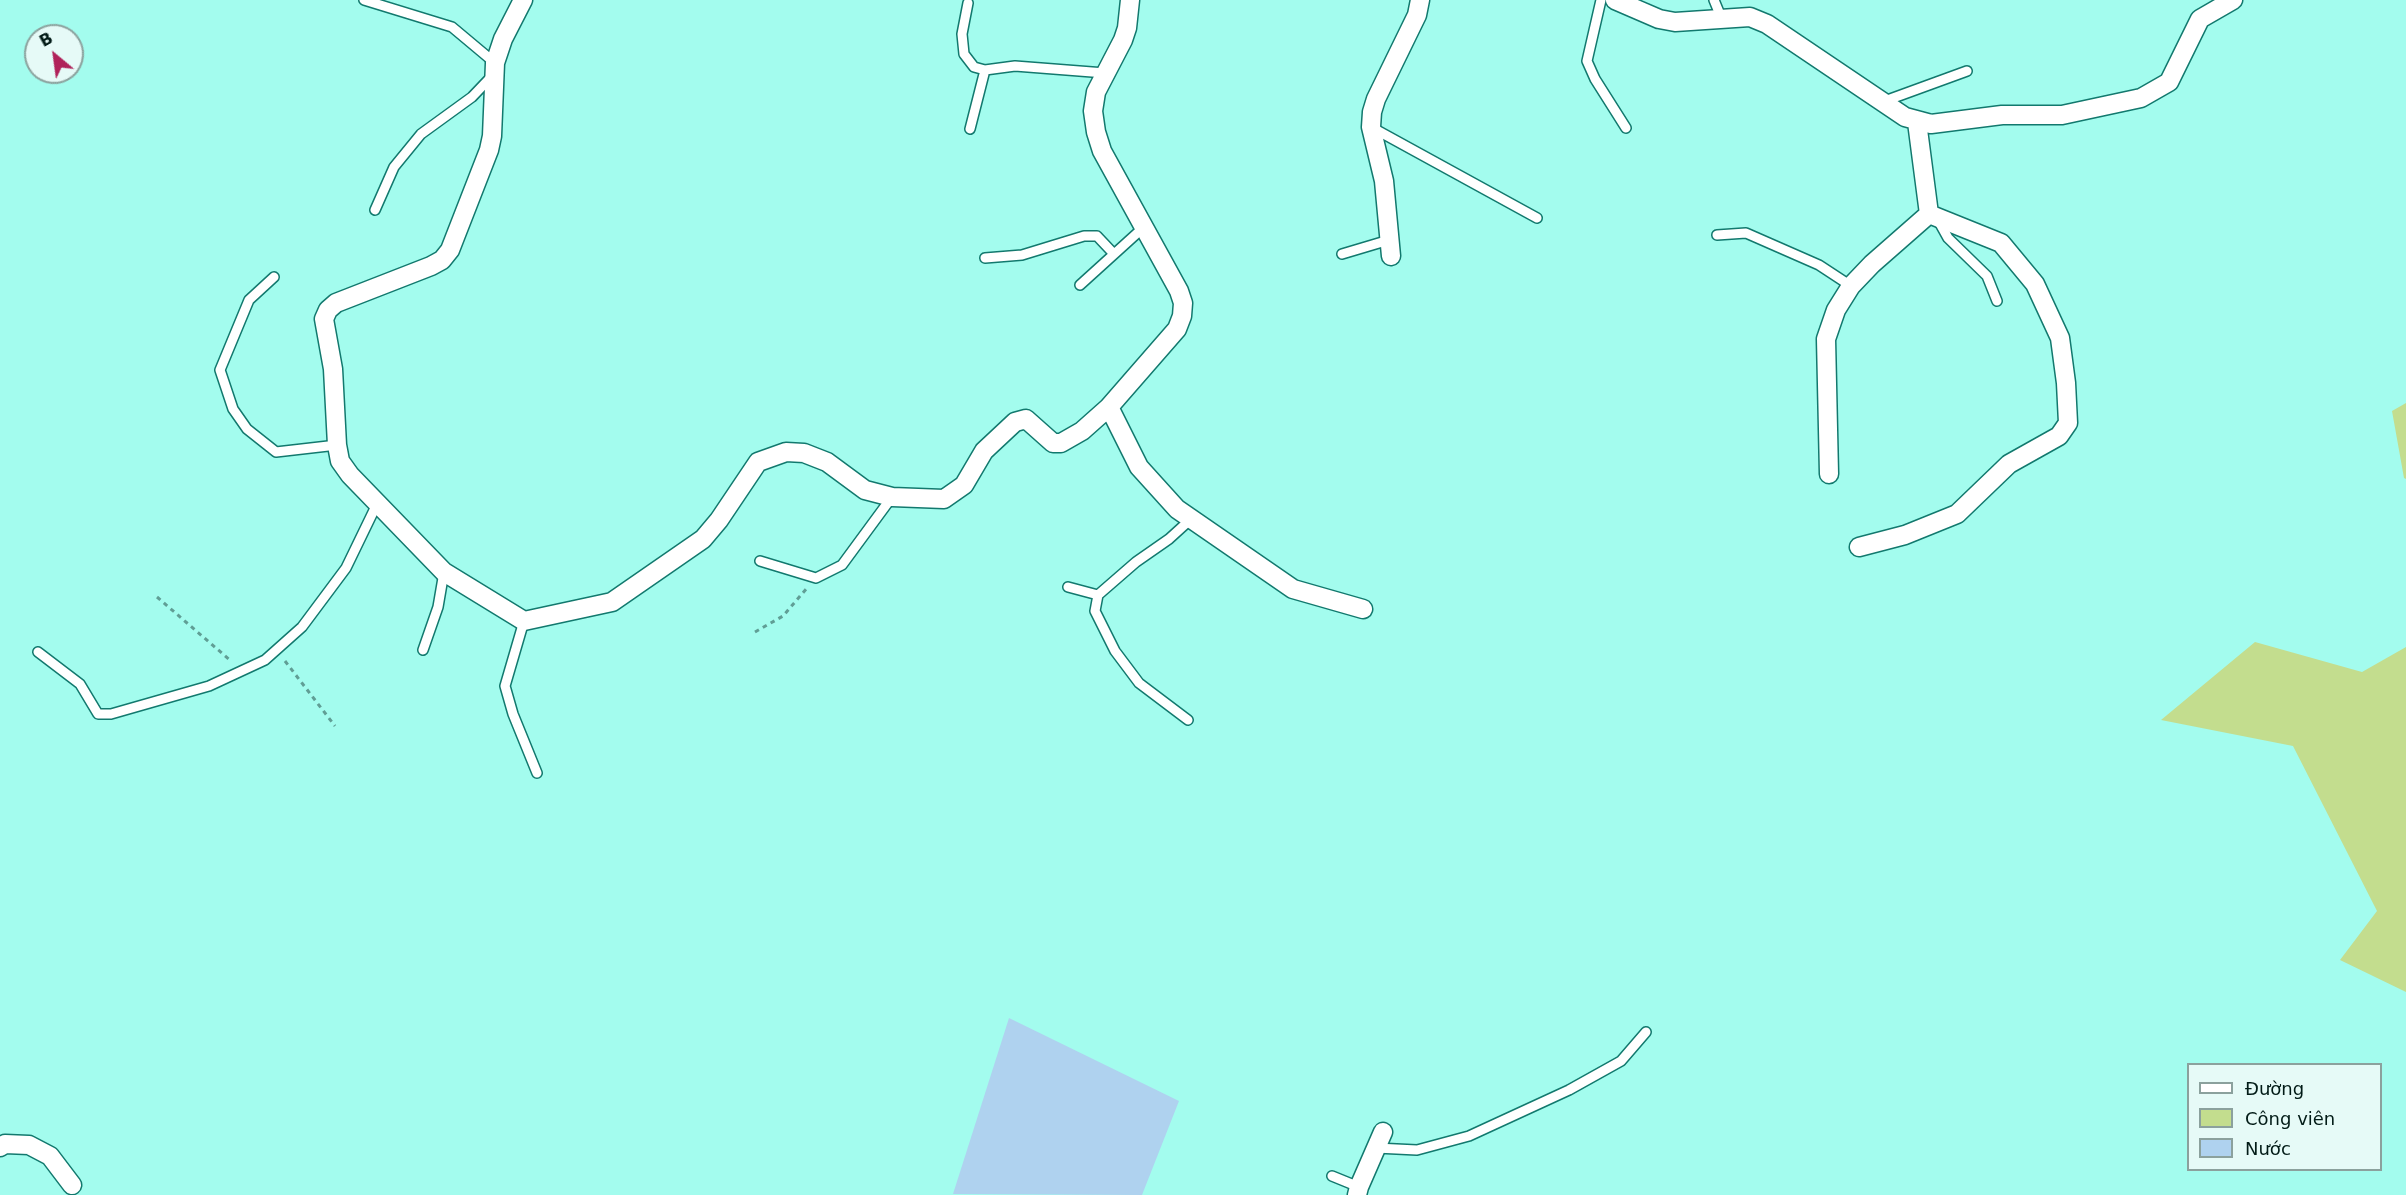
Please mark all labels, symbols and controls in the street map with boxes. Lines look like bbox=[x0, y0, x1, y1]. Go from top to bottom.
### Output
north arrow bbox=[24, 24, 84, 84]
text: B bbox=[36, 28, 56, 51]
legend bbox=[2187, 1063, 2382, 1171]
text: Đường bbox=[2245, 1078, 2304, 1099]
text: Công viên bbox=[2245, 1108, 2335, 1129]
text: Nước bbox=[2245, 1138, 2291, 1159]

